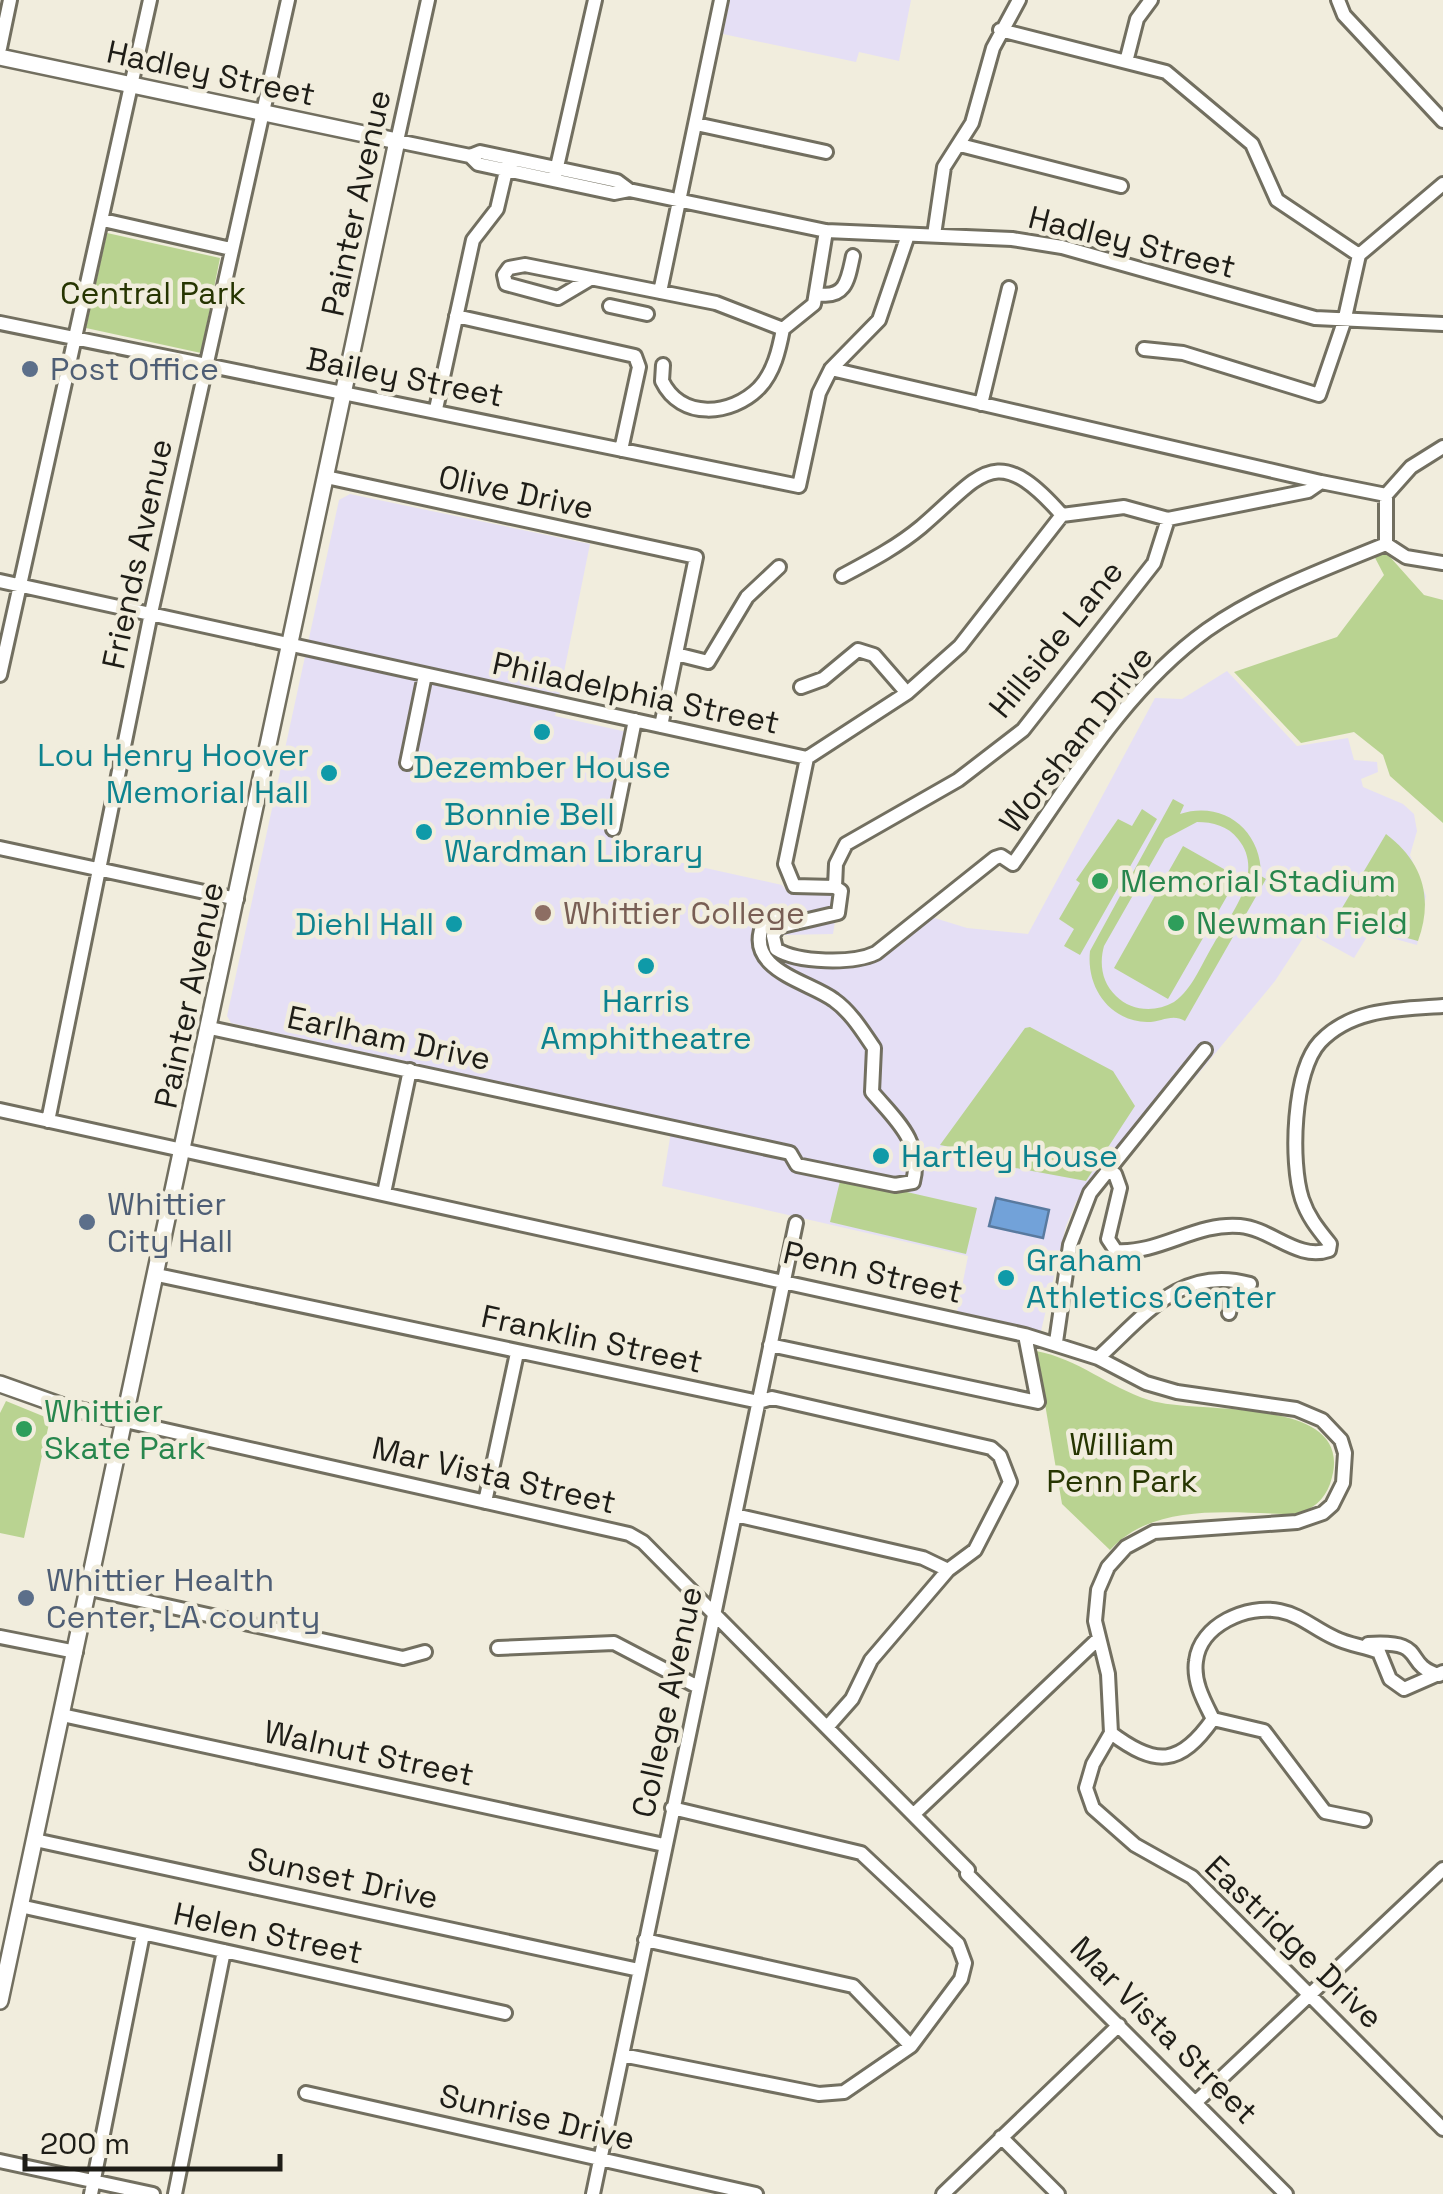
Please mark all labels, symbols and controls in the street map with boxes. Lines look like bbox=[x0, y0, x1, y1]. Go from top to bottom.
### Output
street label: Hadley Street bbox=[103, 31, 319, 115]
street label: Painter Avenue bbox=[313, 86, 399, 320]
street label: Hadley Street bbox=[1024, 197, 1240, 287]
park label: Central Park bbox=[60, 273, 246, 313]
street label: Bailey Street bbox=[303, 338, 507, 416]
place label: Post Office bbox=[50, 349, 219, 389]
marker: Post Office bbox=[19, 358, 41, 380]
street label: Friends Avenue bbox=[93, 435, 181, 673]
street label: Olive Drive bbox=[435, 456, 597, 528]
street label: Hillside Lane bbox=[980, 552, 1132, 726]
street label: Worsham Drive bbox=[991, 637, 1161, 841]
street label: Philadelphia Street bbox=[489, 643, 783, 743]
marker: Dezember House bbox=[531, 721, 553, 743]
place label: Lou Henry Hoover Memorial Hall bbox=[37, 735, 309, 812]
place label: Dezember House bbox=[413, 747, 671, 787]
marker: Lou Henry Hoover Memorial Hall bbox=[318, 762, 340, 784]
place label: Bonnie Bell Wardman Library bbox=[444, 794, 703, 871]
marker: Bonnie Bell Wardman Library bbox=[413, 821, 435, 843]
place label: Memorial Stadium bbox=[1120, 861, 1396, 901]
marker: Memorial Stadium bbox=[1089, 870, 1111, 892]
street label: Painter Avenue bbox=[146, 878, 232, 1112]
place label: Whittier College bbox=[563, 893, 805, 933]
marker: Whittier College bbox=[532, 902, 554, 924]
place label: Newman Field bbox=[1196, 903, 1408, 943]
place label: Diehl Hall bbox=[295, 904, 434, 944]
marker: Newman Field bbox=[1165, 912, 1187, 934]
marker: Diehl Hall bbox=[443, 913, 465, 935]
marker: Harris Amphitheatre bbox=[635, 955, 657, 977]
place label: Harris Amphitheatre bbox=[540, 981, 752, 1058]
street label: Earlham Drive bbox=[284, 997, 494, 1079]
place label: Hartley House bbox=[901, 1136, 1118, 1176]
marker: Hartley House bbox=[870, 1145, 892, 1167]
place label: Whittier City Hall bbox=[107, 1184, 233, 1261]
marker: Whittier City Hall bbox=[76, 1211, 98, 1233]
street label: Penn Street bbox=[779, 1232, 967, 1312]
place label: Graham Athletics Center bbox=[1026, 1240, 1277, 1317]
marker: Graham Athletics Center bbox=[995, 1267, 1017, 1289]
street label: Franklin Street bbox=[478, 1296, 706, 1382]
place label: Whittier Skate Park bbox=[44, 1391, 206, 1468]
marker: Whittier Skate Park bbox=[13, 1418, 35, 1440]
park label: William Penn Park bbox=[1046, 1424, 1198, 1501]
street label: Mar Vista Street bbox=[368, 1427, 620, 1523]
place label: Whittier Health Center, LA county bbox=[46, 1560, 320, 1637]
street label: College Avenue bbox=[623, 1583, 711, 1821]
marker: Whittier Health Center, LA county bbox=[15, 1587, 37, 1609]
street label: Walnut Street bbox=[260, 1711, 478, 1795]
street label: Sunset Drive bbox=[244, 1838, 442, 1918]
street label: Eastridge Drive bbox=[1197, 1847, 1391, 2037]
street label: Helen Street bbox=[170, 1893, 366, 1973]
street label: Mar Vista Street bbox=[1062, 1928, 1266, 2132]
street label: Sunrise Drive bbox=[435, 2075, 639, 2159]
scale bar bbox=[25, 2109, 280, 2171]
text: 200 m bbox=[40, 2124, 130, 2163]

